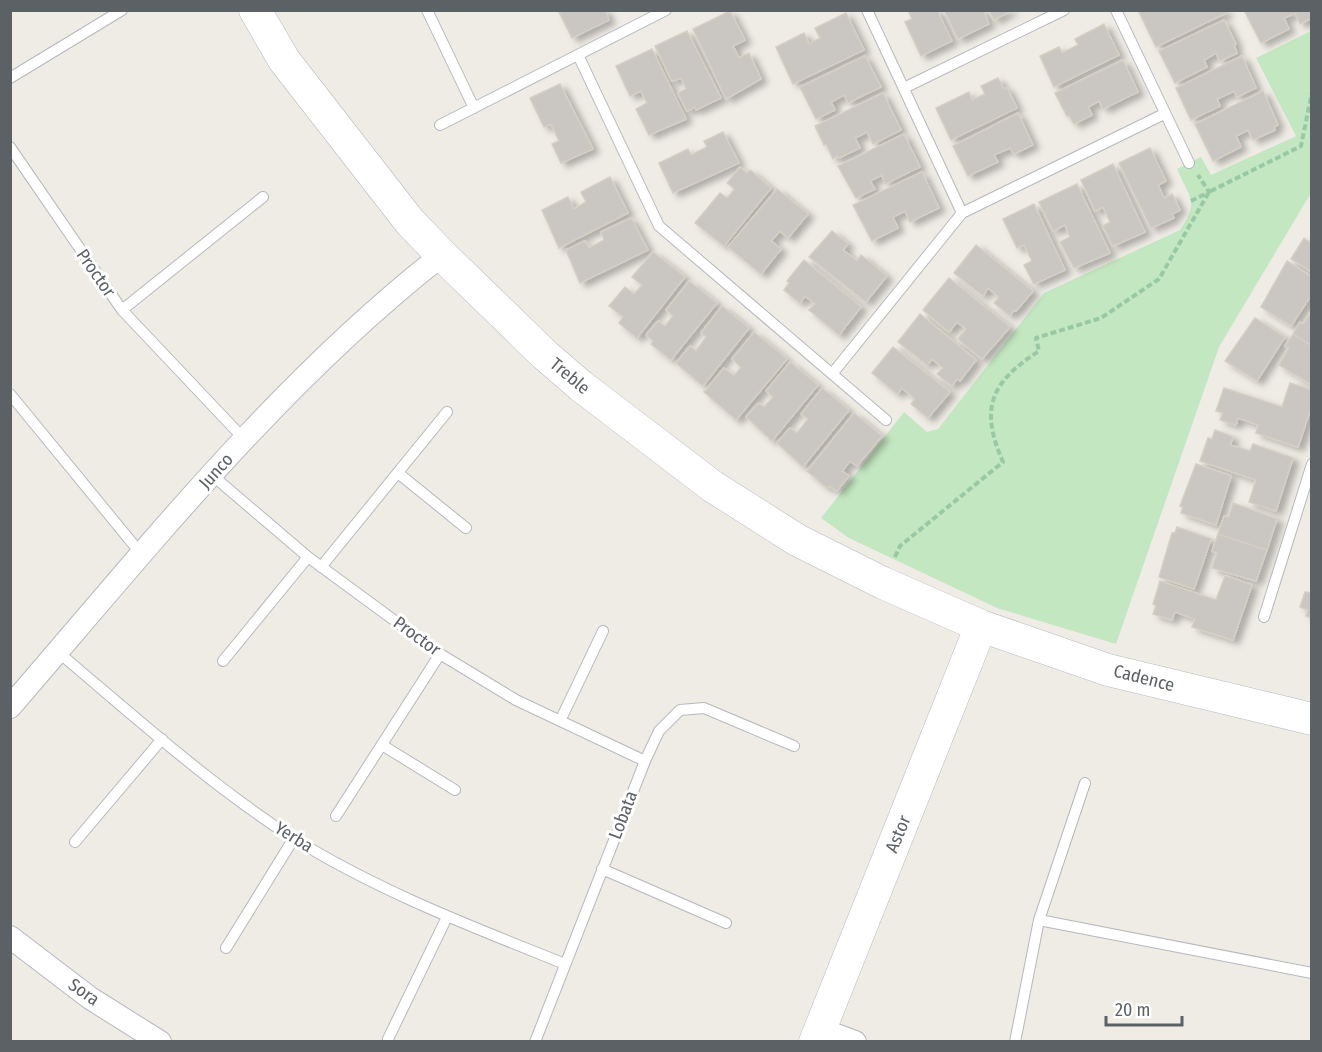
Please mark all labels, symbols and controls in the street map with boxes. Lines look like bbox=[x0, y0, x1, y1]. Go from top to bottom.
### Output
street label: Proctor bbox=[72, 245, 121, 302]
street label: Treble bbox=[545, 353, 595, 399]
street label: Junco bbox=[194, 449, 238, 493]
street label: Proctor bbox=[389, 611, 446, 661]
street label: Cadence bbox=[1111, 660, 1177, 696]
street label: Lobata bbox=[604, 788, 642, 842]
street label: Astor bbox=[881, 811, 916, 856]
street label: Yerba bbox=[271, 817, 317, 857]
street label: Sora bbox=[64, 974, 104, 1011]
scale bar bbox=[1106, 989, 1182, 1027]
text: 20 m bbox=[1115, 999, 1150, 1021]

